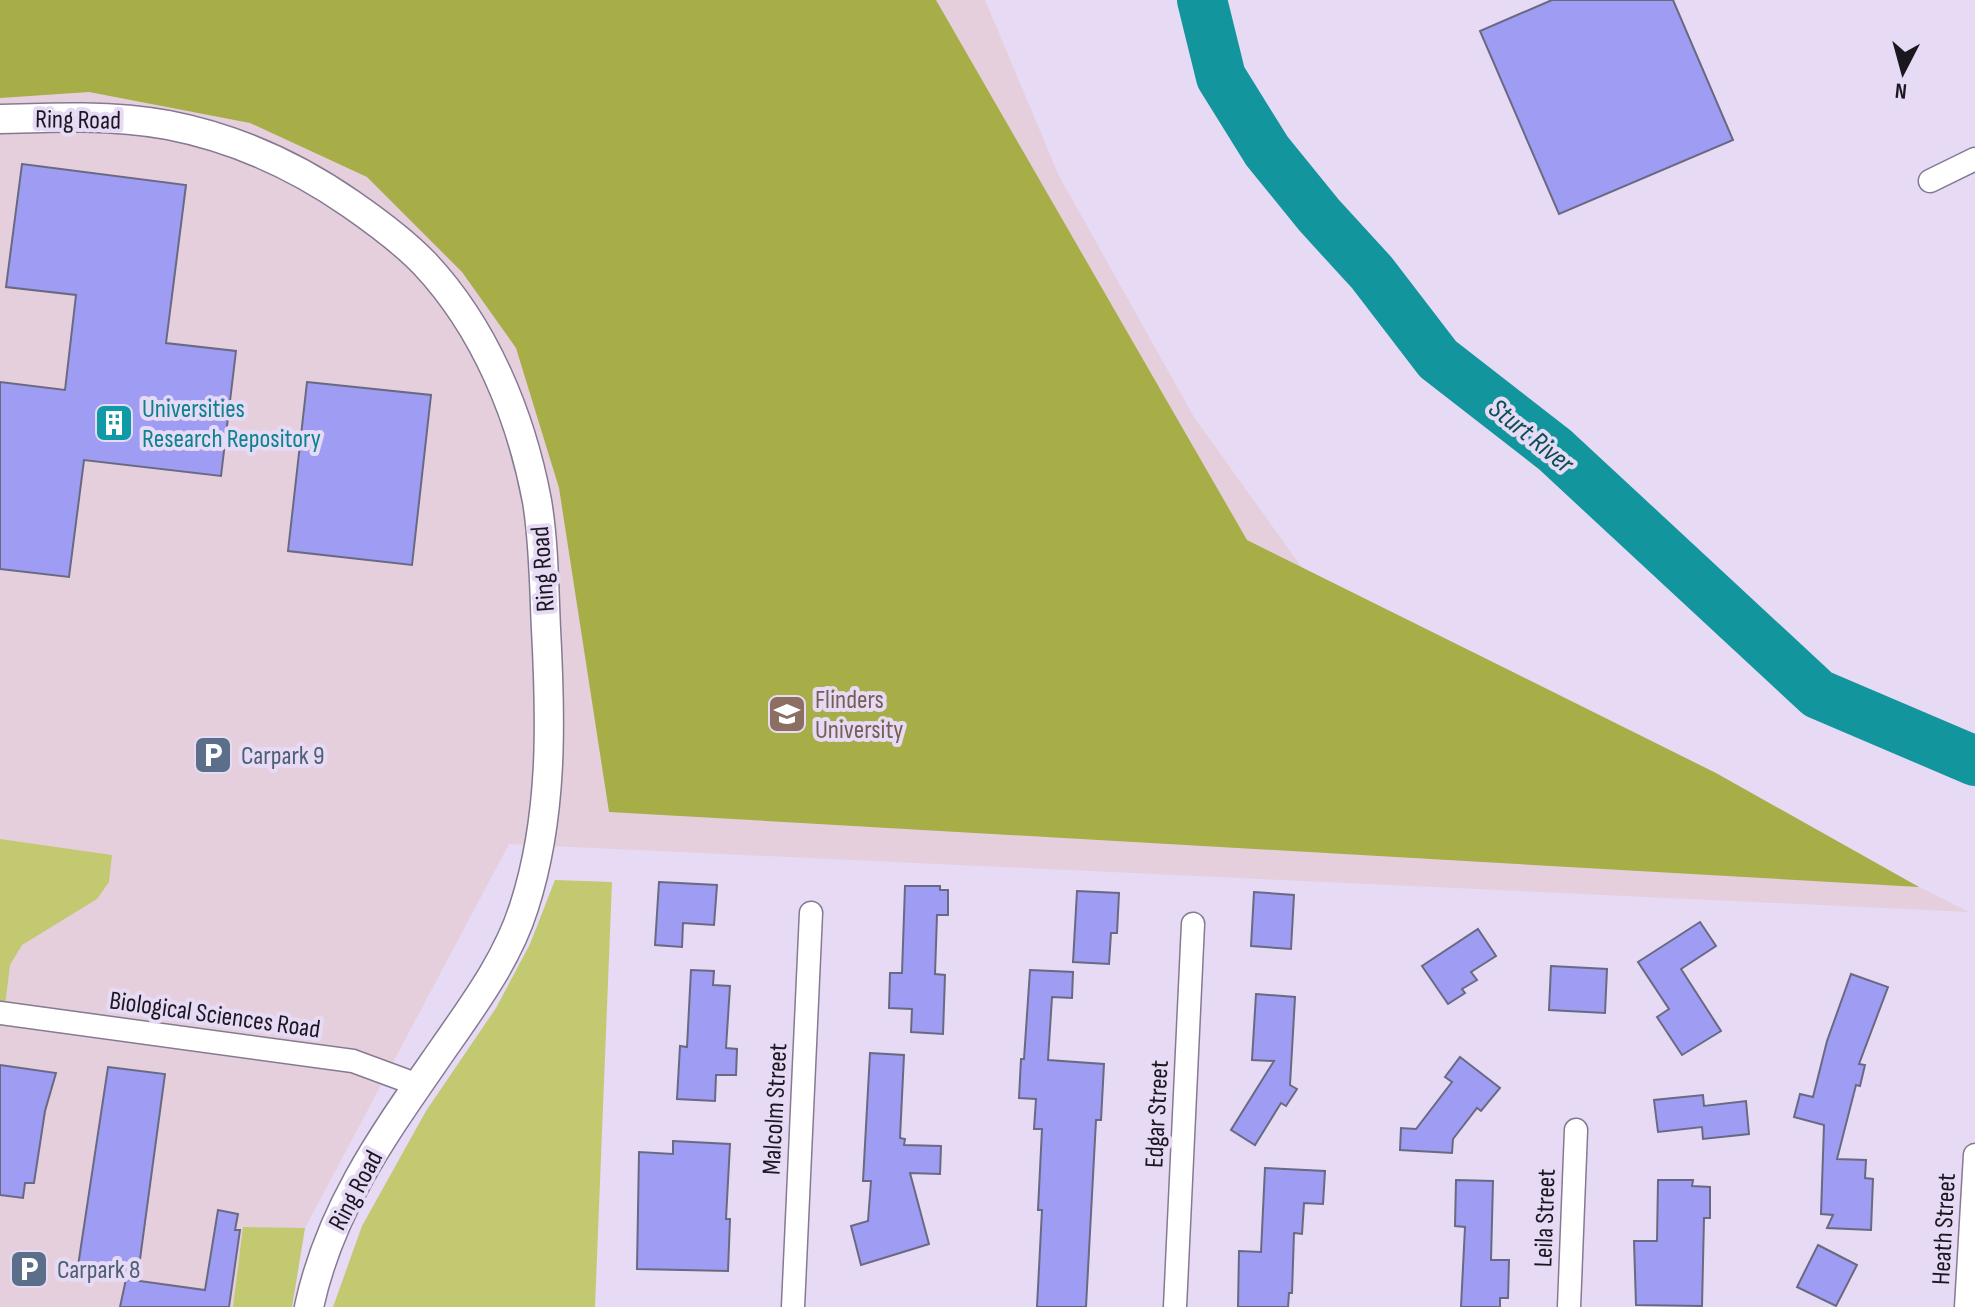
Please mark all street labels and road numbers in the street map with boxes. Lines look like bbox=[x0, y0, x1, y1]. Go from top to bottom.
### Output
street label: Ring Road bbox=[35, 104, 121, 137]
street label: Ring Road bbox=[525, 525, 562, 613]
street label: Biological Sciences Road bbox=[107, 985, 322, 1046]
street label: Malcolm Street bbox=[757, 1042, 794, 1176]
street label: Edgar Street bbox=[1139, 1059, 1176, 1169]
street label: Ring Road bbox=[322, 1146, 390, 1236]
street label: Leila Street bbox=[1528, 1168, 1563, 1268]
street label: Heath Street bbox=[1926, 1172, 1963, 1286]

